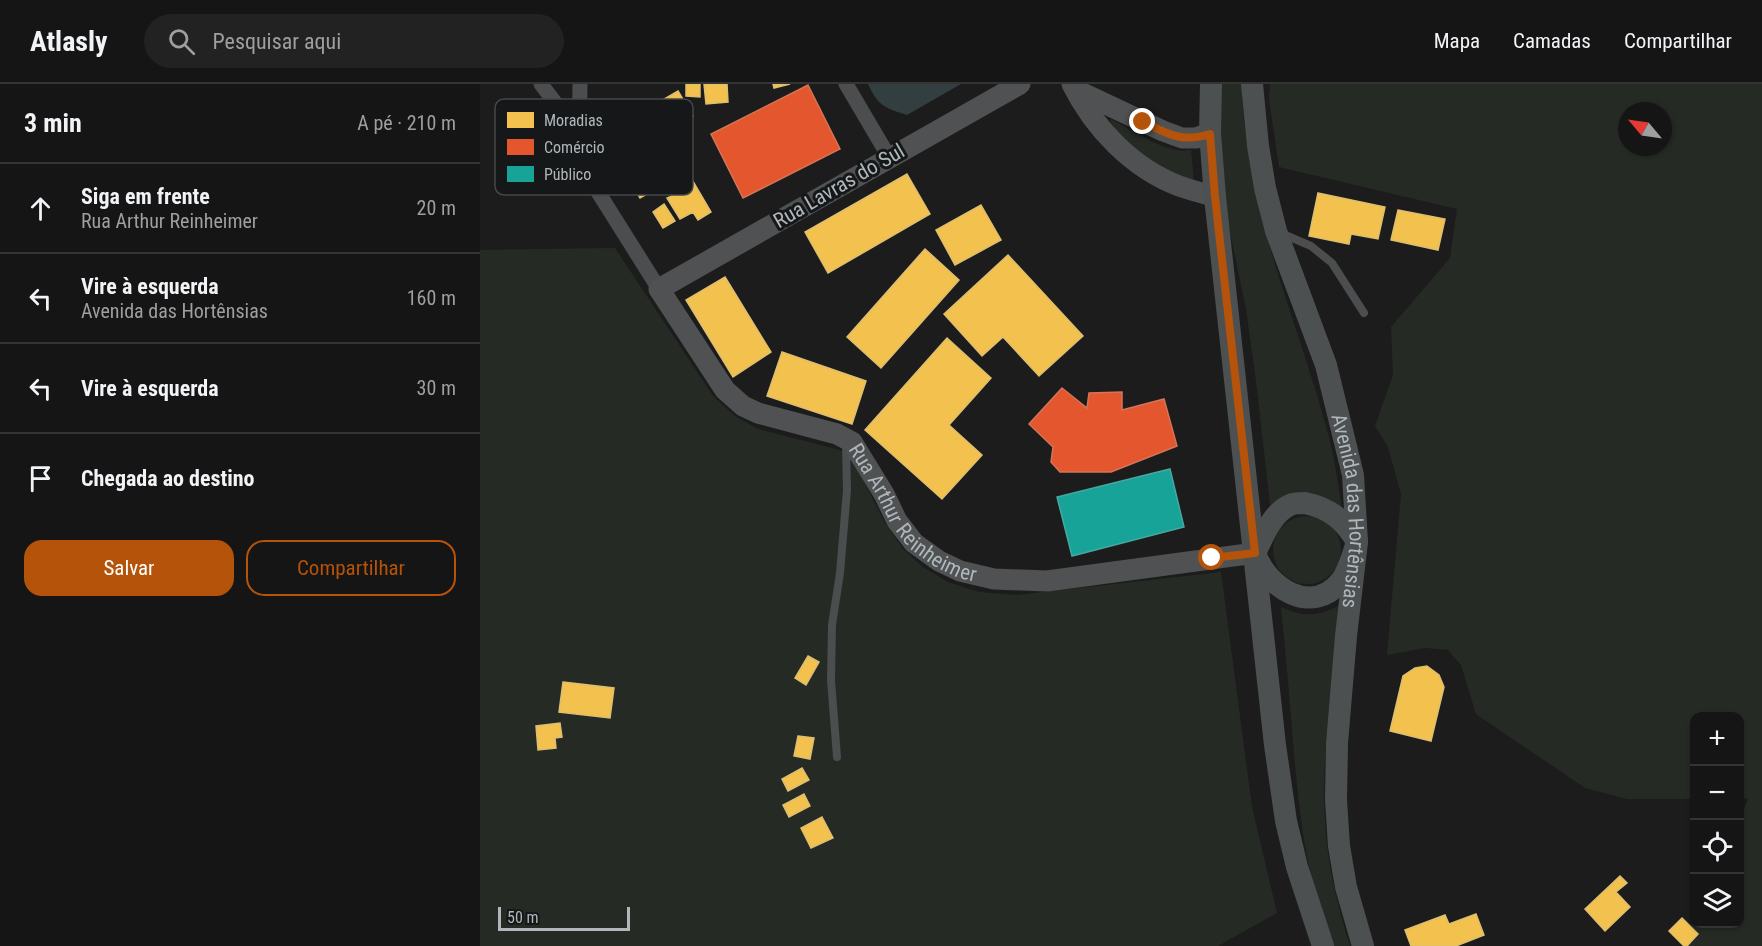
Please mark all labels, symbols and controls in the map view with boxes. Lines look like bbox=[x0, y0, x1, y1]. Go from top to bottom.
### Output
search box bbox=[144, 14, 564, 68]
text: Atlasly bbox=[30, 25, 108, 58]
icon: search bbox=[165, 25, 198, 58]
text: Pesquisar aqui bbox=[213, 29, 341, 54]
text: Mapa bbox=[1434, 29, 1480, 53]
text: Camadas bbox=[1513, 29, 1591, 53]
text: Compartilhar bbox=[1624, 29, 1732, 53]
legend bbox=[495, 99, 693, 195]
north arrow bbox=[1618, 102, 1672, 156]
text: 3 min bbox=[24, 108, 82, 138]
route end bbox=[1129, 108, 1155, 134]
text: A pé · 210 m bbox=[357, 111, 456, 135]
text: Moradias bbox=[544, 111, 603, 130]
text: Comércio bbox=[544, 138, 604, 157]
street label: Rua Lavras do Sul bbox=[769, 139, 909, 233]
text: Público bbox=[544, 165, 591, 184]
text: Siga em frente bbox=[81, 184, 210, 209]
icon: ahead bbox=[24, 192, 57, 225]
text: 20 m bbox=[417, 196, 456, 220]
text: Rua Arthur Reinheimer bbox=[81, 209, 258, 233]
text: Vire à esquerda bbox=[81, 274, 219, 299]
icon: left bbox=[24, 282, 57, 315]
text: 160 m bbox=[407, 286, 456, 310]
text: Avenida das Hortênsias bbox=[81, 299, 268, 323]
icon: left bbox=[24, 372, 57, 405]
text: Vire à esquerda bbox=[81, 376, 219, 401]
text: 30 m bbox=[417, 376, 456, 400]
street label: Avenida das Hortênsias bbox=[1326, 411, 1369, 609]
street label: Rua Arthur Reinheimer bbox=[844, 439, 979, 587]
icon: arrive bbox=[24, 462, 57, 495]
text: Chegada ao destino bbox=[81, 466, 255, 491]
button: Salvar bbox=[24, 540, 234, 596]
button: Compartilhar bbox=[246, 540, 456, 596]
route start bbox=[1198, 544, 1224, 570]
map controls bbox=[1690, 712, 1744, 928]
button: + bbox=[1690, 712, 1744, 766]
button: − bbox=[1690, 766, 1744, 820]
button: locate bbox=[1690, 820, 1744, 874]
button: layers bbox=[1690, 874, 1744, 928]
scale bar bbox=[498, 904, 630, 932]
text: 50 m bbox=[507, 908, 539, 927]

